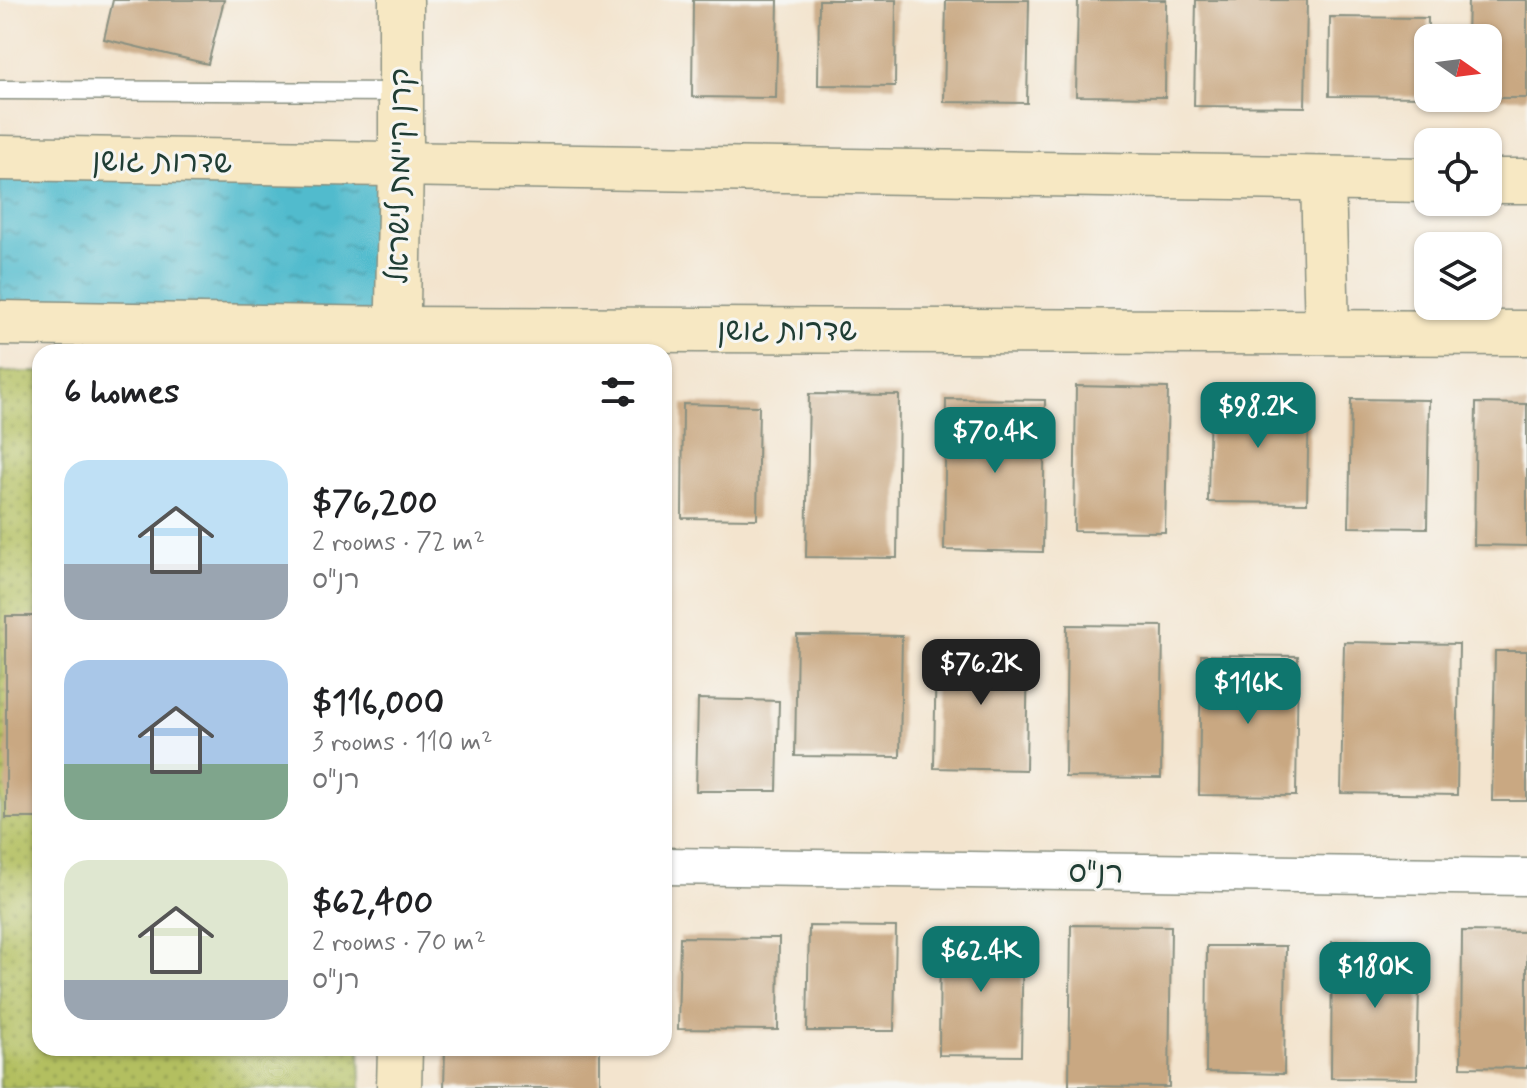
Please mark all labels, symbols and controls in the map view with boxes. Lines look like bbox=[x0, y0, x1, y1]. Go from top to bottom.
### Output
north arrow bbox=[1414, 24, 1502, 112]
map controls bbox=[1414, 24, 1502, 320]
street label: קרן קיימת לישראל bbox=[379, 67, 422, 285]
button: locate bbox=[1414, 128, 1502, 216]
street label: שדרות גושן bbox=[92, 142, 232, 183]
button: layers bbox=[1414, 232, 1502, 320]
street label: שדרות גושן bbox=[717, 312, 857, 351]
text: 6 homes bbox=[64, 370, 179, 415]
icon: filters bbox=[596, 370, 640, 414]
pin: $98.2K bbox=[1193, 382, 1323, 450]
text: $98.2K bbox=[1219, 391, 1297, 425]
pin: $70.4K bbox=[930, 407, 1060, 475]
text: $70.4K bbox=[953, 416, 1037, 450]
text: $76,200 bbox=[312, 481, 438, 526]
icon: home bbox=[128, 492, 224, 588]
text: 2 rooms · 72 m² bbox=[312, 526, 485, 560]
text: רנ"ס bbox=[312, 564, 360, 598]
pin: $76.2K bbox=[916, 639, 1046, 707]
text: $76.2K bbox=[940, 648, 1022, 682]
pin: $116K bbox=[1192, 658, 1304, 726]
text: $116K bbox=[1214, 667, 1282, 701]
text: $116,000 bbox=[312, 681, 444, 726]
icon: home bbox=[128, 692, 224, 788]
text: 3 rooms · 110 m² bbox=[312, 726, 493, 760]
text: רנ"ס bbox=[312, 764, 360, 798]
street label: רנ"ס bbox=[1068, 854, 1124, 893]
text: $62,400 bbox=[312, 881, 433, 926]
icon: home bbox=[128, 892, 224, 988]
text: 2 rooms · 70 m² bbox=[312, 926, 486, 960]
pin: $62.4K bbox=[916, 926, 1046, 994]
text: $62.4K bbox=[940, 935, 1022, 969]
pin: $180K bbox=[1319, 942, 1431, 1010]
text: $180K bbox=[1337, 951, 1413, 985]
text: רנ"ס bbox=[312, 964, 360, 998]

